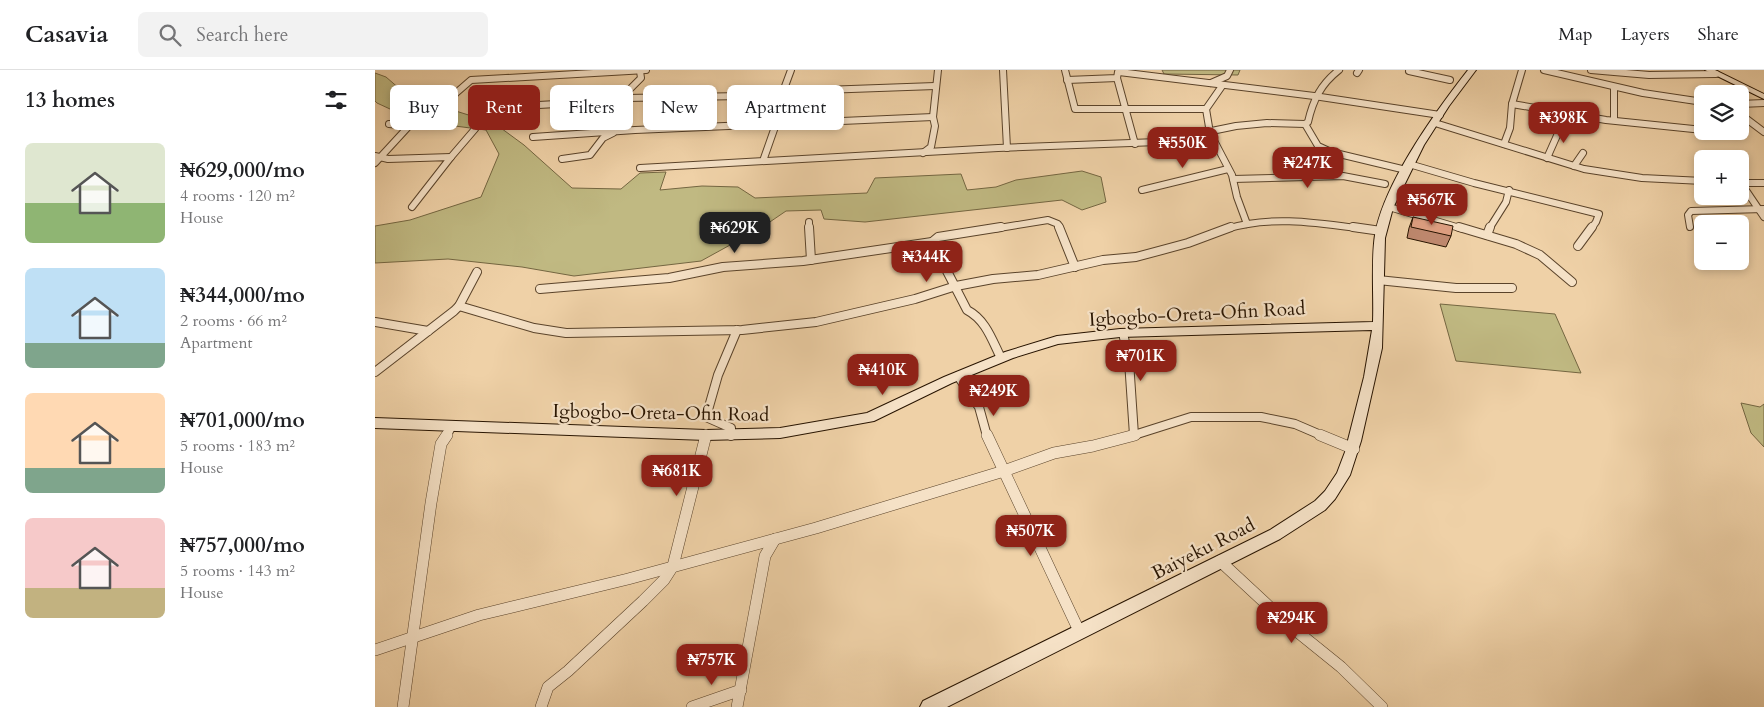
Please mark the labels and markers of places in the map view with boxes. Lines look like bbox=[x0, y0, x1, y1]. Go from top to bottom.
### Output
pin: ₦398K bbox=[1529, 102, 1599, 144]
pin: ₦550K bbox=[1148, 126, 1218, 169]
pin: ₦247K bbox=[1273, 146, 1343, 189]
pin: ₦567K bbox=[1397, 184, 1467, 226]
pin: ₦629K bbox=[700, 212, 770, 254]
pin: ₦344K bbox=[892, 240, 962, 283]
pin: ₦701K bbox=[1106, 340, 1176, 382]
pin: ₦410K bbox=[848, 354, 918, 396]
pin: ₦249K bbox=[959, 374, 1029, 417]
pin: ₦681K bbox=[642, 454, 712, 497]
pin: ₦507K bbox=[996, 514, 1066, 557]
pin: ₦294K bbox=[1257, 602, 1327, 644]
pin: ₦757K bbox=[677, 644, 747, 686]

